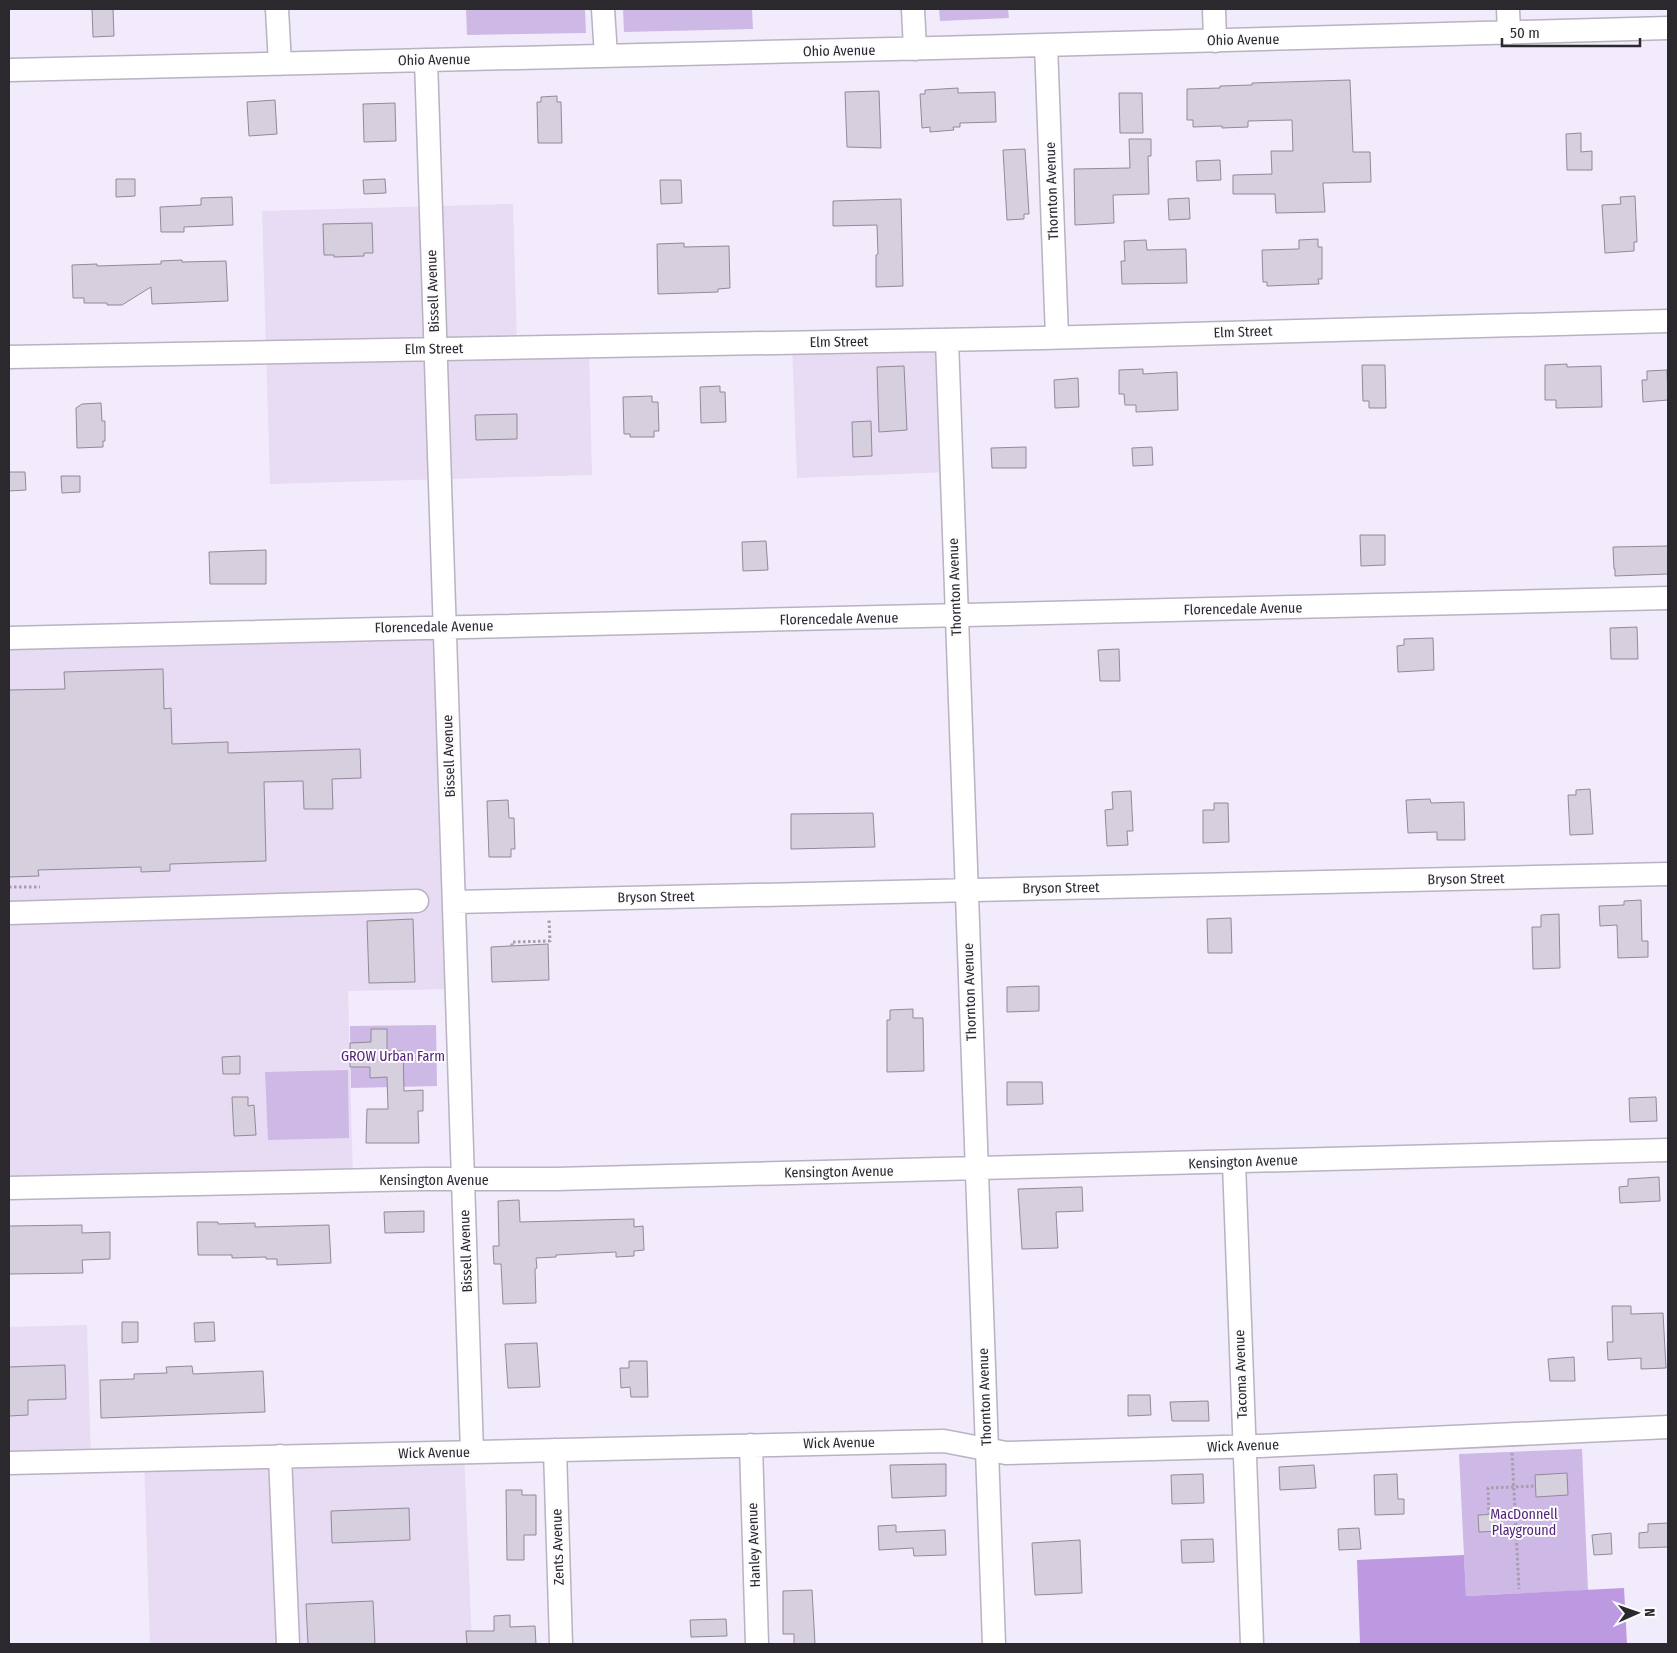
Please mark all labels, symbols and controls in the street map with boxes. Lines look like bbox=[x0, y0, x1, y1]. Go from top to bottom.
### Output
scale bar bbox=[1502, 15, 1640, 47]
text: 50 m bbox=[1510, 24, 1540, 42]
street label: Ohio Avenue bbox=[1207, 31, 1279, 49]
street label: Ohio Avenue bbox=[803, 42, 875, 60]
street label: Ohio Avenue bbox=[398, 51, 470, 69]
street label: Thornton Avenue bbox=[1042, 142, 1062, 240]
street label: Bissell Avenue bbox=[423, 249, 443, 333]
street label: Elm Street bbox=[1213, 322, 1273, 342]
street label: Elm Street bbox=[810, 333, 869, 351]
street label: Elm Street bbox=[405, 340, 464, 358]
street label: Thornton Avenue bbox=[945, 538, 965, 636]
street label: Florencedale Avenue bbox=[1184, 599, 1302, 619]
street label: Florencedale Avenue bbox=[780, 609, 898, 629]
street label: Florencedale Avenue bbox=[375, 617, 493, 637]
street label: Bissell Avenue bbox=[439, 714, 459, 798]
street label: Bryson Street bbox=[1427, 870, 1505, 888]
street label: Bryson Street bbox=[1022, 879, 1100, 897]
street label: Bryson Street bbox=[617, 888, 695, 906]
street label: Thornton Avenue bbox=[960, 943, 980, 1041]
park label: GROW Urban Farm bbox=[341, 1048, 445, 1065]
street label: Kensington Avenue bbox=[1188, 1152, 1298, 1172]
street label: Kensington Avenue bbox=[784, 1163, 894, 1181]
street label: Kensington Avenue bbox=[379, 1172, 489, 1189]
street label: Bissell Avenue bbox=[456, 1209, 476, 1293]
street label: Tacoma Avenue bbox=[1231, 1329, 1251, 1419]
street label: Thornton Avenue bbox=[975, 1348, 995, 1446]
street label: Wick Avenue bbox=[803, 1434, 875, 1452]
street label: Wick Avenue bbox=[1207, 1436, 1279, 1456]
street label: Wick Avenue bbox=[398, 1444, 470, 1462]
street label: Hanley Avenue bbox=[744, 1502, 764, 1588]
park label: MacDonnell Playground bbox=[1490, 1506, 1558, 1539]
street label: Zents Avenue bbox=[548, 1508, 568, 1586]
north arrow bbox=[1612, 1588, 1662, 1638]
text: N bbox=[1641, 1608, 1658, 1617]

